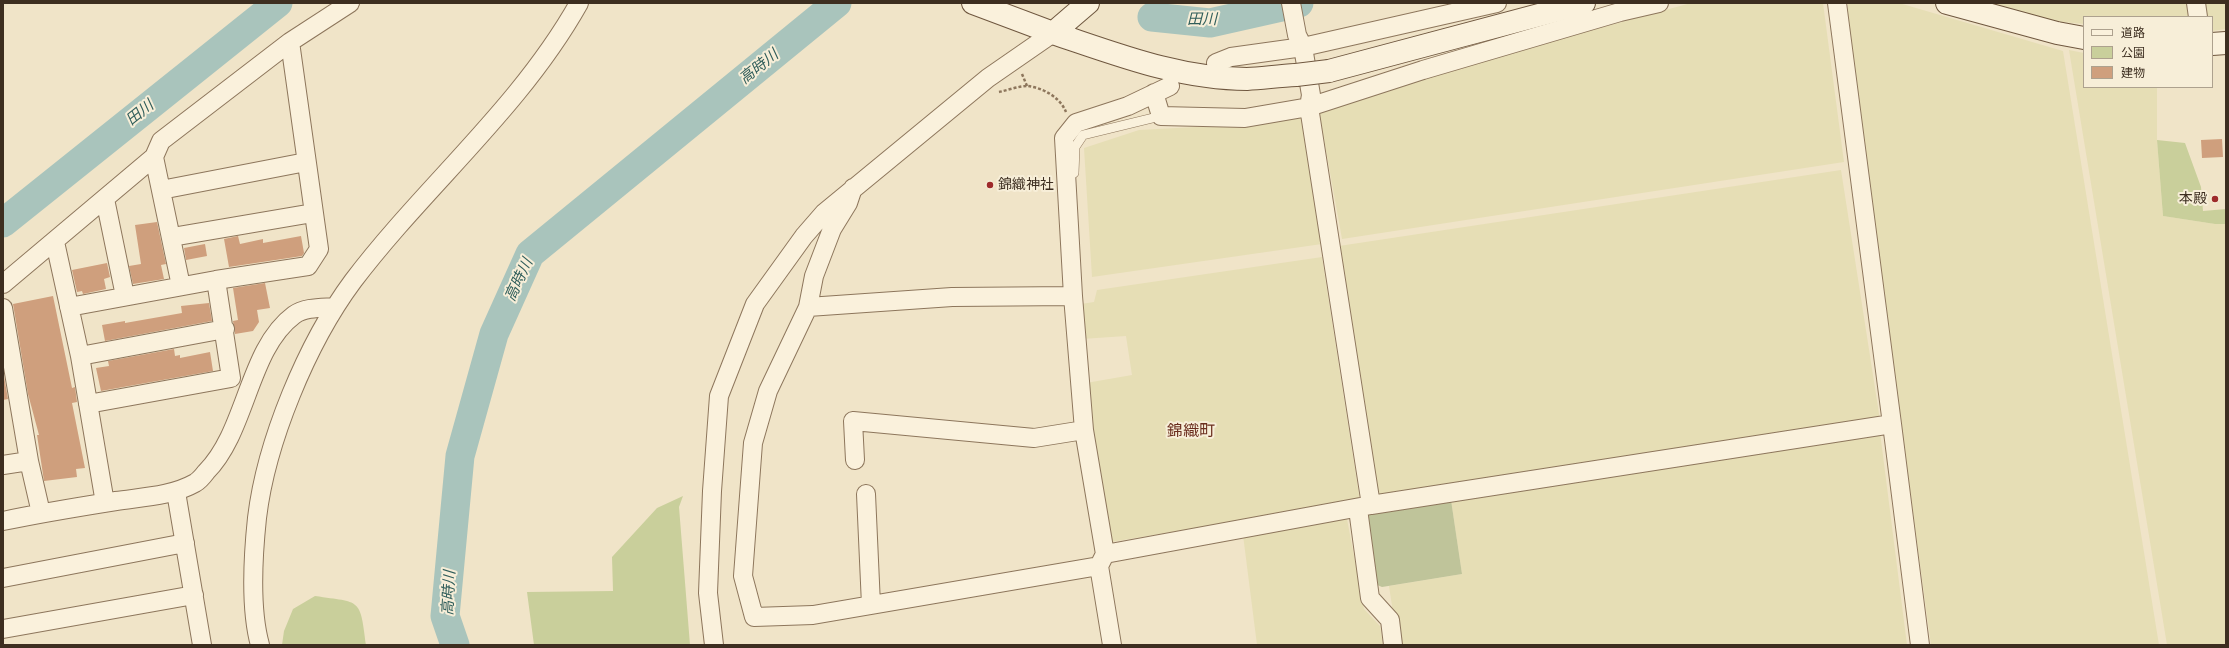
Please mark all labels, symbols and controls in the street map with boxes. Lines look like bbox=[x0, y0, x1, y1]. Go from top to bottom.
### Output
water label: 田川 bbox=[1187, 11, 1217, 29]
legend bbox=[2083, 16, 2213, 88]
text: 道路 bbox=[2121, 23, 2145, 41]
text: 公園 bbox=[2121, 43, 2145, 61]
water label: 高時川 bbox=[736, 46, 782, 88]
text: 建物 bbox=[2121, 63, 2145, 81]
water label: 田川 bbox=[123, 97, 157, 129]
place label: 錦織神社 bbox=[998, 177, 1054, 193]
marker: 錦織神社 bbox=[985, 180, 995, 190]
place label: 本殿 bbox=[2179, 191, 2207, 207]
marker: 本殿 bbox=[2210, 194, 2220, 204]
water label: 高時川 bbox=[501, 256, 537, 304]
district label: 錦織町 bbox=[1167, 421, 1215, 441]
water label: 高時川 bbox=[439, 570, 459, 616]

